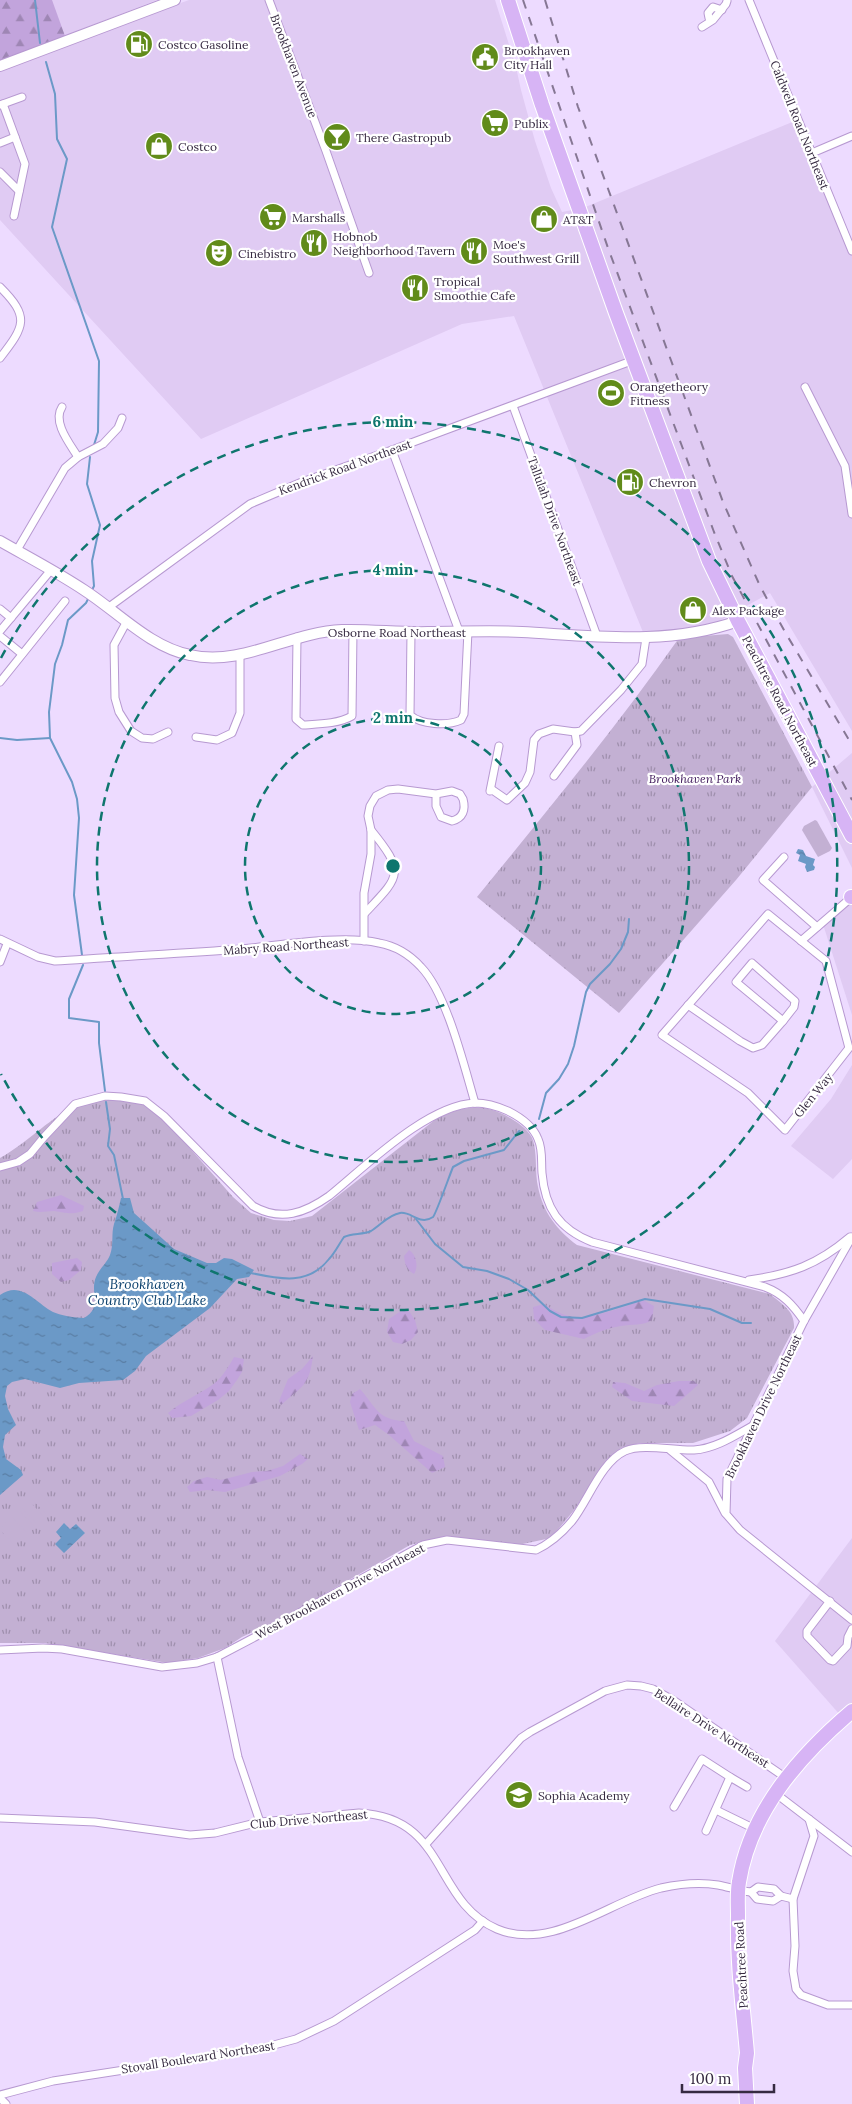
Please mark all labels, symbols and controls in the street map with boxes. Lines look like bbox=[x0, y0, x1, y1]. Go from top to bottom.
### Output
street label: Brookhaven Avenue bbox=[267, 12, 321, 120]
fuel station icon: Costco Gasoline bbox=[124, 29, 154, 59]
place label: Costco Gasoline bbox=[158, 37, 249, 52]
public building icon: Brookhaven City Hall bbox=[470, 42, 500, 72]
place label: Brookhaven City Hall bbox=[504, 43, 570, 72]
street label: Caldwell Road Northeast bbox=[767, 58, 833, 192]
supermarket icon: Publix bbox=[480, 108, 510, 138]
place label: Publix bbox=[514, 116, 549, 131]
bar icon: There Gastropub bbox=[322, 122, 352, 152]
place label: There Gastropub bbox=[356, 130, 451, 145]
shop icon: Costco bbox=[144, 131, 174, 161]
place label: Costco bbox=[178, 139, 217, 154]
supermarket icon: Marshalls bbox=[258, 202, 288, 232]
shop icon: AT&T bbox=[529, 204, 559, 234]
place label: Marshalls bbox=[292, 210, 346, 225]
place label: AT&T bbox=[562, 212, 594, 227]
restaurant icon: Hobnob Neighborhood Tavern bbox=[299, 228, 329, 258]
place label: Hobnob Neighborhood Tavern bbox=[333, 229, 455, 258]
restaurant icon: Moe's Southwest Grill bbox=[459, 236, 489, 266]
place label: Moe's Southwest Grill bbox=[493, 237, 579, 266]
theatre icon: Cinebistro bbox=[204, 238, 234, 268]
place label: Cinebistro bbox=[238, 246, 296, 261]
restaurant icon: Tropical Smoothie Cafe bbox=[400, 273, 430, 303]
place label: Tropical Smoothie Cafe bbox=[434, 274, 516, 303]
sports icon: Orangetheory Fitness bbox=[596, 378, 626, 408]
place label: Orangetheory Fitness bbox=[630, 379, 709, 408]
text: 6 min bbox=[373, 412, 414, 431]
street label: Kendrick Road Northeast bbox=[276, 436, 414, 498]
street label: Tallulah Drive Northeast bbox=[525, 454, 585, 588]
fuel station icon: Chevron bbox=[615, 467, 645, 497]
place label: Chevron bbox=[649, 475, 697, 490]
text: 4 min bbox=[373, 560, 414, 579]
shop icon: Alex Package bbox=[678, 595, 708, 625]
place label: Alex Package bbox=[711, 603, 785, 618]
street label: Osborne Road Northeast bbox=[328, 625, 466, 640]
street label: Peachtree Road Northeast bbox=[739, 633, 821, 769]
text: 2 min bbox=[373, 708, 414, 727]
park label: Brookhaven Park bbox=[649, 771, 741, 786]
centre of rings bbox=[384, 857, 402, 875]
street label: Mabry Road Northeast bbox=[223, 934, 350, 958]
street label: Glen Way bbox=[790, 1069, 836, 1120]
water label: Brookhaven Country Club Lake bbox=[88, 1275, 207, 1309]
street label: Brookhaven Drive Northeast bbox=[722, 1331, 805, 1480]
street label: West Brookhaven Drive Northeast bbox=[253, 1540, 428, 1642]
street label: Bellaire Drive Northeast bbox=[652, 1685, 773, 1771]
school or university icon: Sophia Academy bbox=[504, 1780, 534, 1810]
place label: Sophia Academy bbox=[538, 1788, 630, 1803]
street label: Club Drive Northeast bbox=[249, 1806, 369, 1832]
street label: Peachtree Road bbox=[731, 1921, 751, 2009]
street label: Stovall Boulevard Northeast bbox=[120, 2037, 276, 2077]
scale bar bbox=[682, 2062, 774, 2094]
text: 100 m bbox=[690, 2069, 731, 2088]

